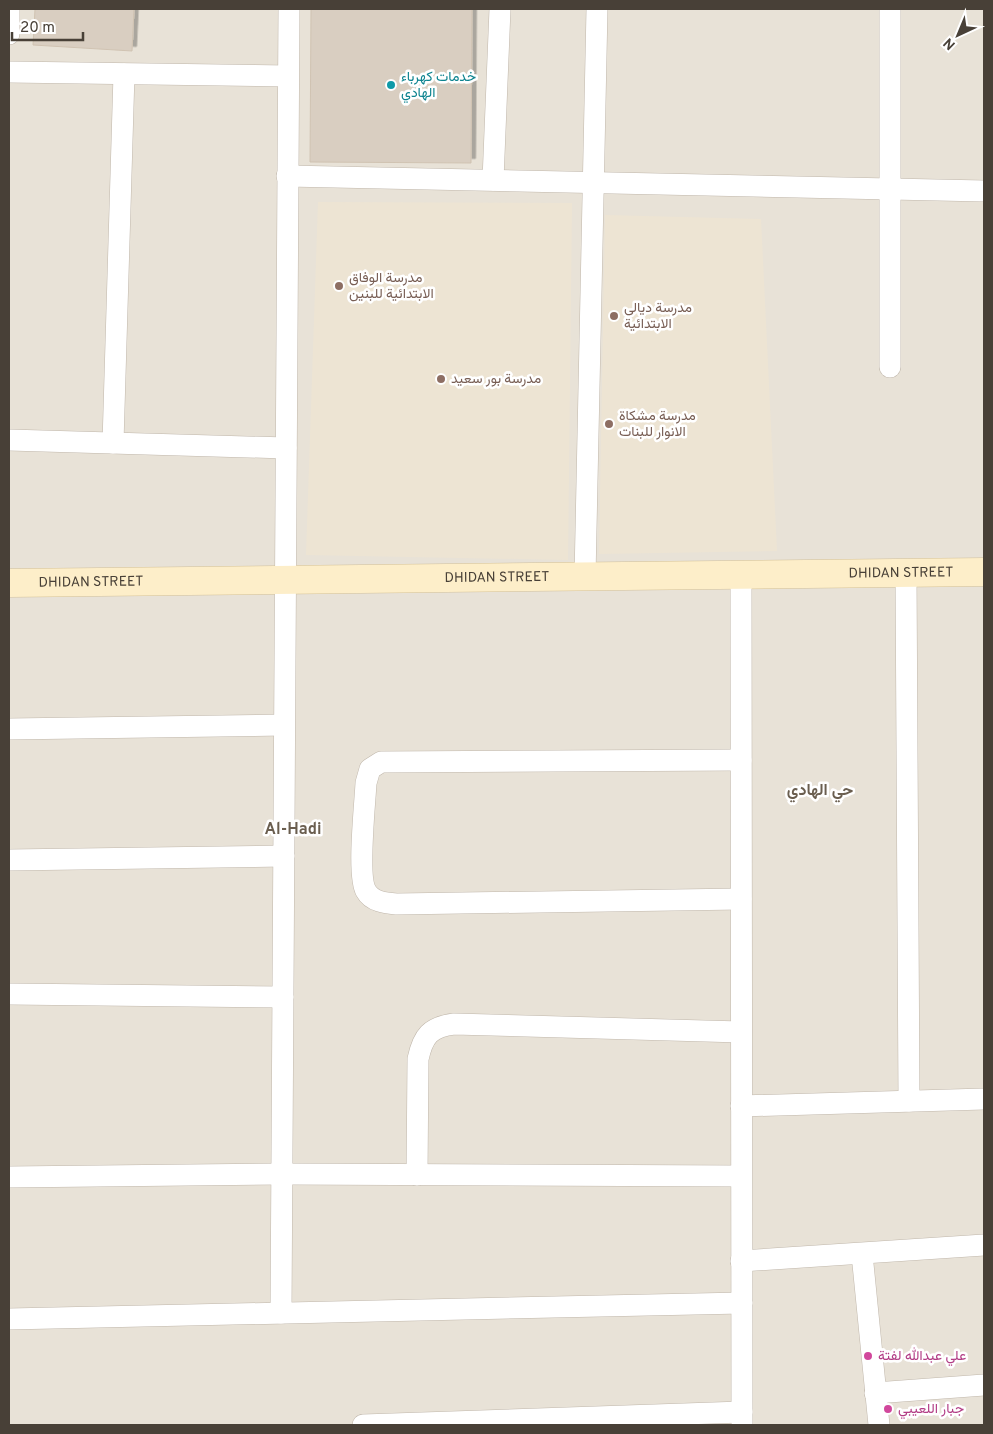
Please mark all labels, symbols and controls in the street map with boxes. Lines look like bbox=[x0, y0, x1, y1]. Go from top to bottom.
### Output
scale bar bbox=[12, 10, 84, 42]
north arrow bbox=[933, 10, 983, 60]
text: 20 m bbox=[20, 19, 55, 38]
text: N bbox=[940, 34, 960, 53]
place label: خدمات كهرباء الهادي bbox=[401, 69, 476, 104]
marker: خدمات كهرباء الهادي bbox=[385, 79, 397, 91]
place label: مدرسة الوفاق الابتدائية للبنين bbox=[349, 270, 434, 303]
marker: مدرسة الوفاق الابتدائية للبنين bbox=[333, 280, 345, 292]
place label: مدرسة ديالى الابتدائية bbox=[624, 300, 692, 333]
marker: مدرسة ديالى الابتدائية bbox=[608, 310, 620, 322]
place label: مدرسة بور سعيد bbox=[451, 371, 541, 388]
marker: مدرسة بور سعيد bbox=[435, 373, 447, 385]
place label: مدرسة مشكاة الانوار للبنات bbox=[619, 408, 696, 441]
marker: مدرسة مشكاة الانوار للبنات bbox=[603, 418, 615, 430]
street label: DHIDAN STREET bbox=[848, 564, 954, 582]
street label: DHIDAN STREET bbox=[444, 568, 550, 587]
street label: DHIDAN STREET bbox=[38, 573, 144, 591]
district label: حي الهادي bbox=[787, 781, 853, 803]
district label: Al-Hadi bbox=[265, 820, 321, 840]
place label: علي عبدالله لفتة bbox=[878, 1347, 966, 1367]
marker: علي عبدالله لفتة bbox=[862, 1350, 874, 1362]
place label: جبار اللعيبي bbox=[898, 1401, 964, 1420]
marker: جبار اللعيبي bbox=[882, 1403, 894, 1415]

